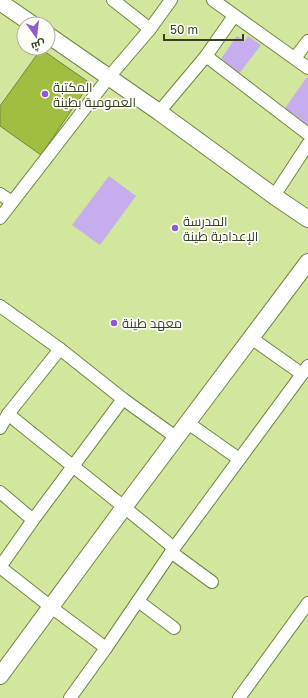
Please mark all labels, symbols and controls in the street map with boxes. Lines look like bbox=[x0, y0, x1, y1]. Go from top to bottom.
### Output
north arrow bbox=[16, 16, 56, 56]
scale bar bbox=[164, 16, 243, 42]
text: 50 m bbox=[170, 22, 198, 37]
text: ش bbox=[30, 37, 47, 54]
place label: المكتبة العمومية بطينة bbox=[53, 79, 136, 110]
marker: المكتبة العمومية بطينة bbox=[40, 89, 50, 99]
place label: المدرسة الإعدادية طينة bbox=[183, 213, 258, 245]
marker: المدرسة الإعدادية طينة bbox=[170, 223, 180, 233]
place label: معهد طينة bbox=[122, 315, 182, 331]
marker: معهد طينة bbox=[109, 318, 119, 328]

